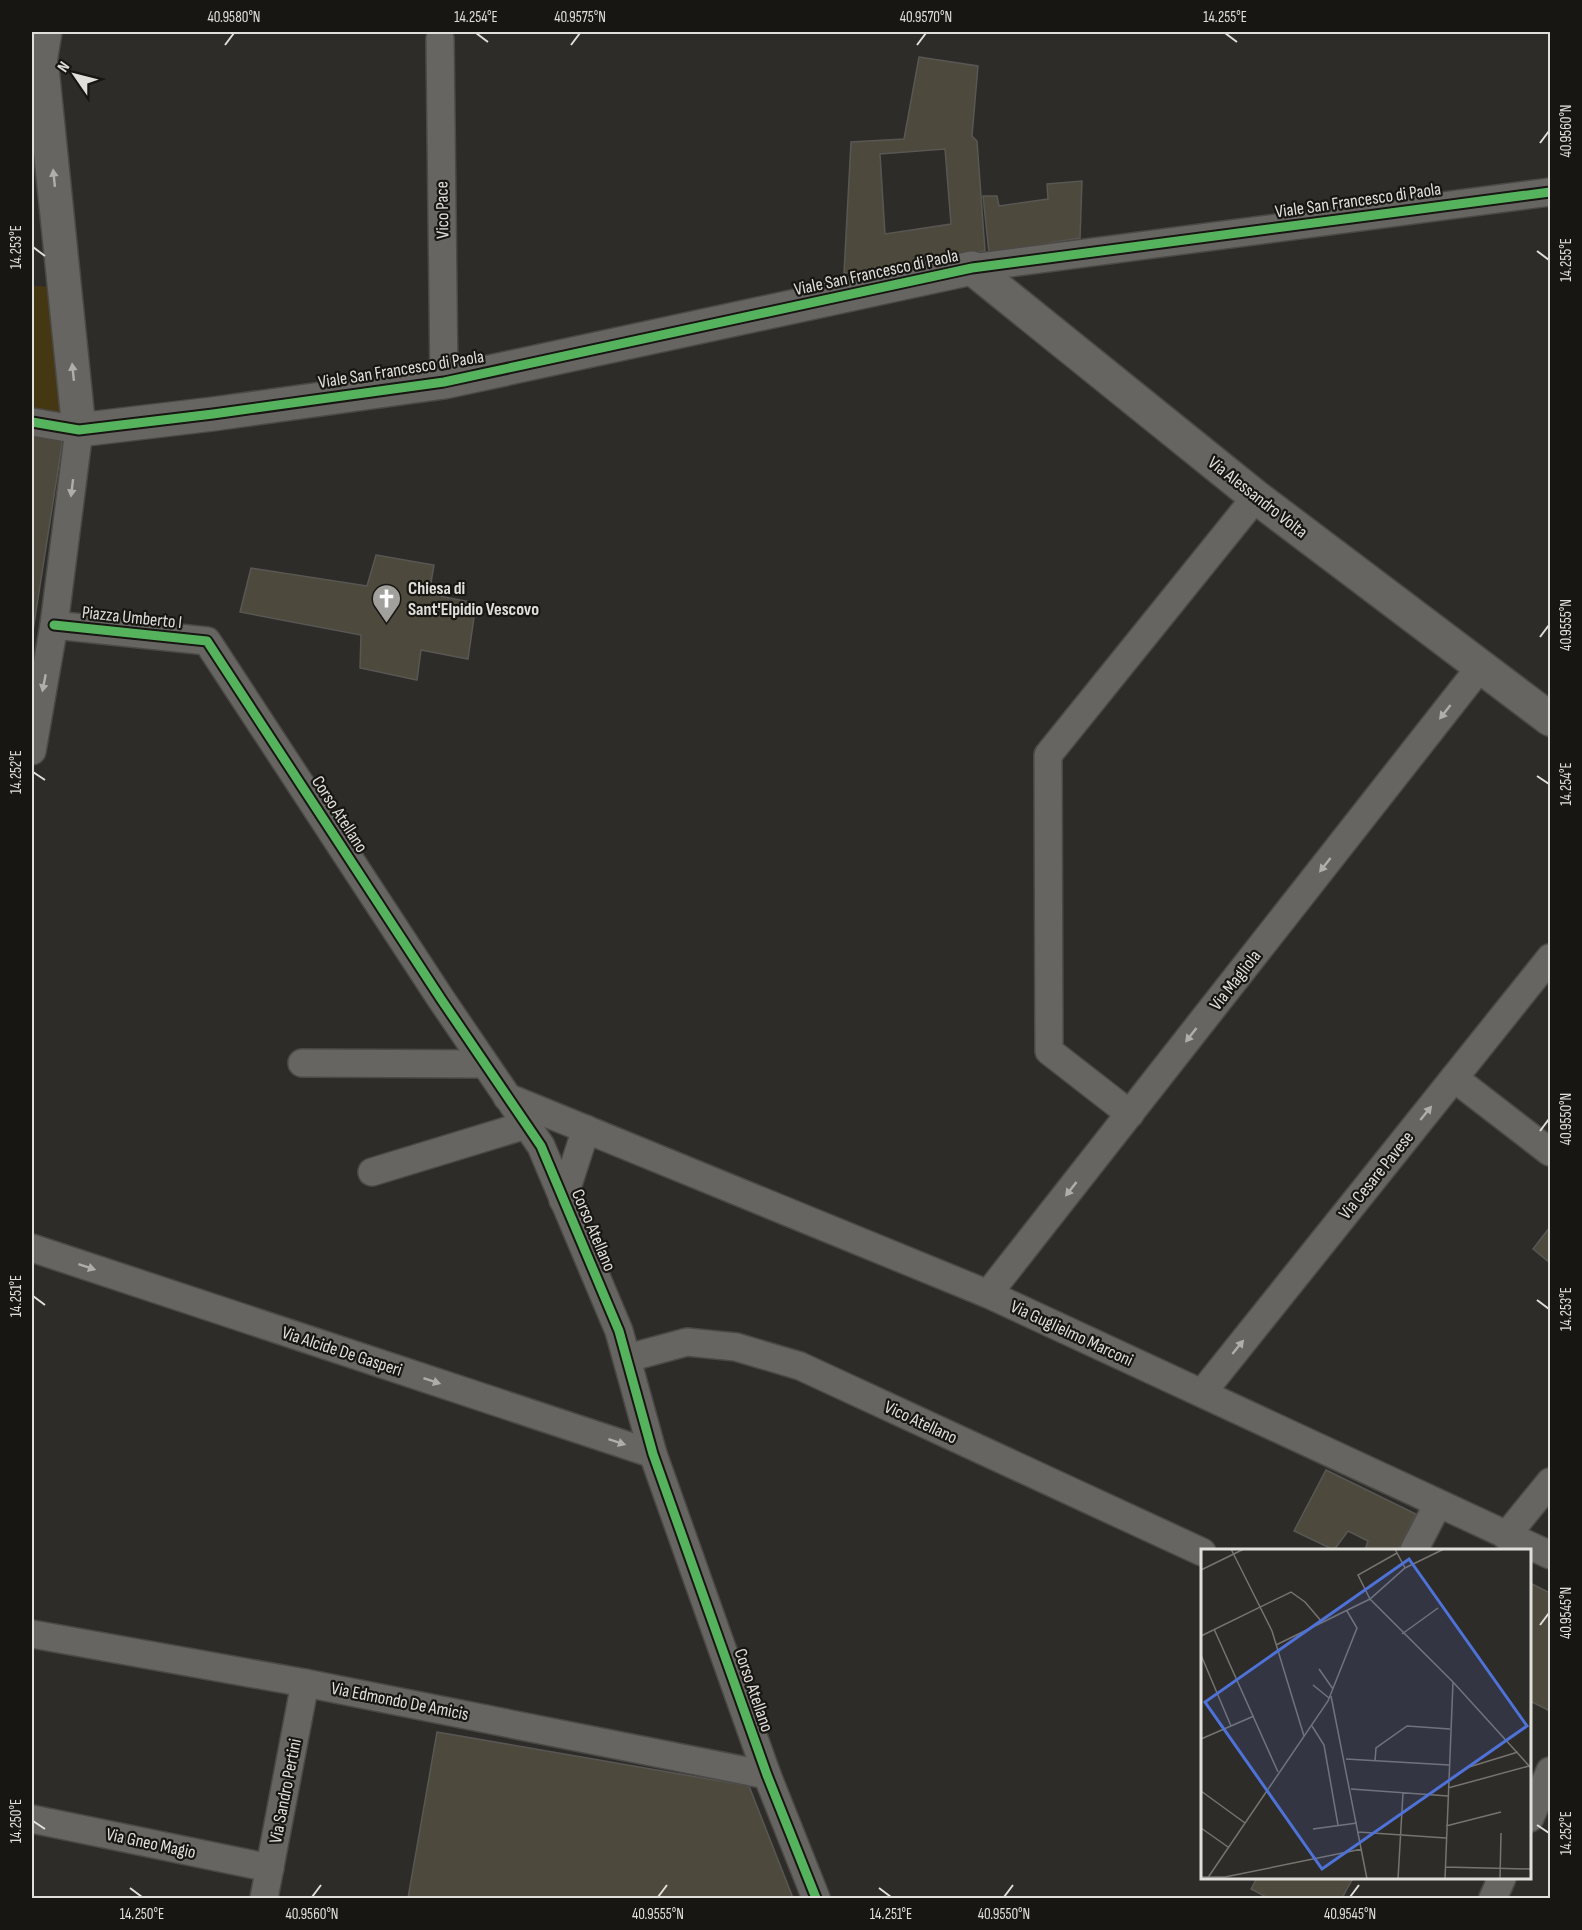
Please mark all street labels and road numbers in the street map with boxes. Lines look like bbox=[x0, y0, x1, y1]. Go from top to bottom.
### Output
street label: Viale San Francesco di Paola bbox=[1274, 178, 1442, 223]
street label: Vico Pace bbox=[431, 181, 454, 239]
street label: Viale San Francesco di Paola bbox=[792, 245, 960, 300]
street label: Viale San Francesco di Paola bbox=[317, 346, 485, 393]
street label: Via Alessandro Volta bbox=[1204, 452, 1312, 543]
street label: Piazza Umberto I bbox=[81, 602, 183, 633]
street label: Corso Atellano bbox=[307, 772, 372, 856]
street label: Via Magliola bbox=[1205, 946, 1266, 1015]
street label: Via Cesare Pavese bbox=[1334, 1127, 1418, 1224]
street label: Corso Atellano bbox=[567, 1186, 620, 1274]
street label: Via Guglielmo Marconi bbox=[1007, 1296, 1136, 1371]
street label: Via Alcide De Gasperi bbox=[279, 1322, 405, 1381]
street label: Vico Atellano bbox=[881, 1396, 961, 1448]
street label: Corso Atellano bbox=[729, 1646, 778, 1735]
street label: Via Edmondo De Amicis bbox=[329, 1678, 470, 1725]
street label: Via Sandro Pertini bbox=[265, 1737, 306, 1845]
street label: Via Gneo Magio bbox=[104, 1824, 198, 1863]

